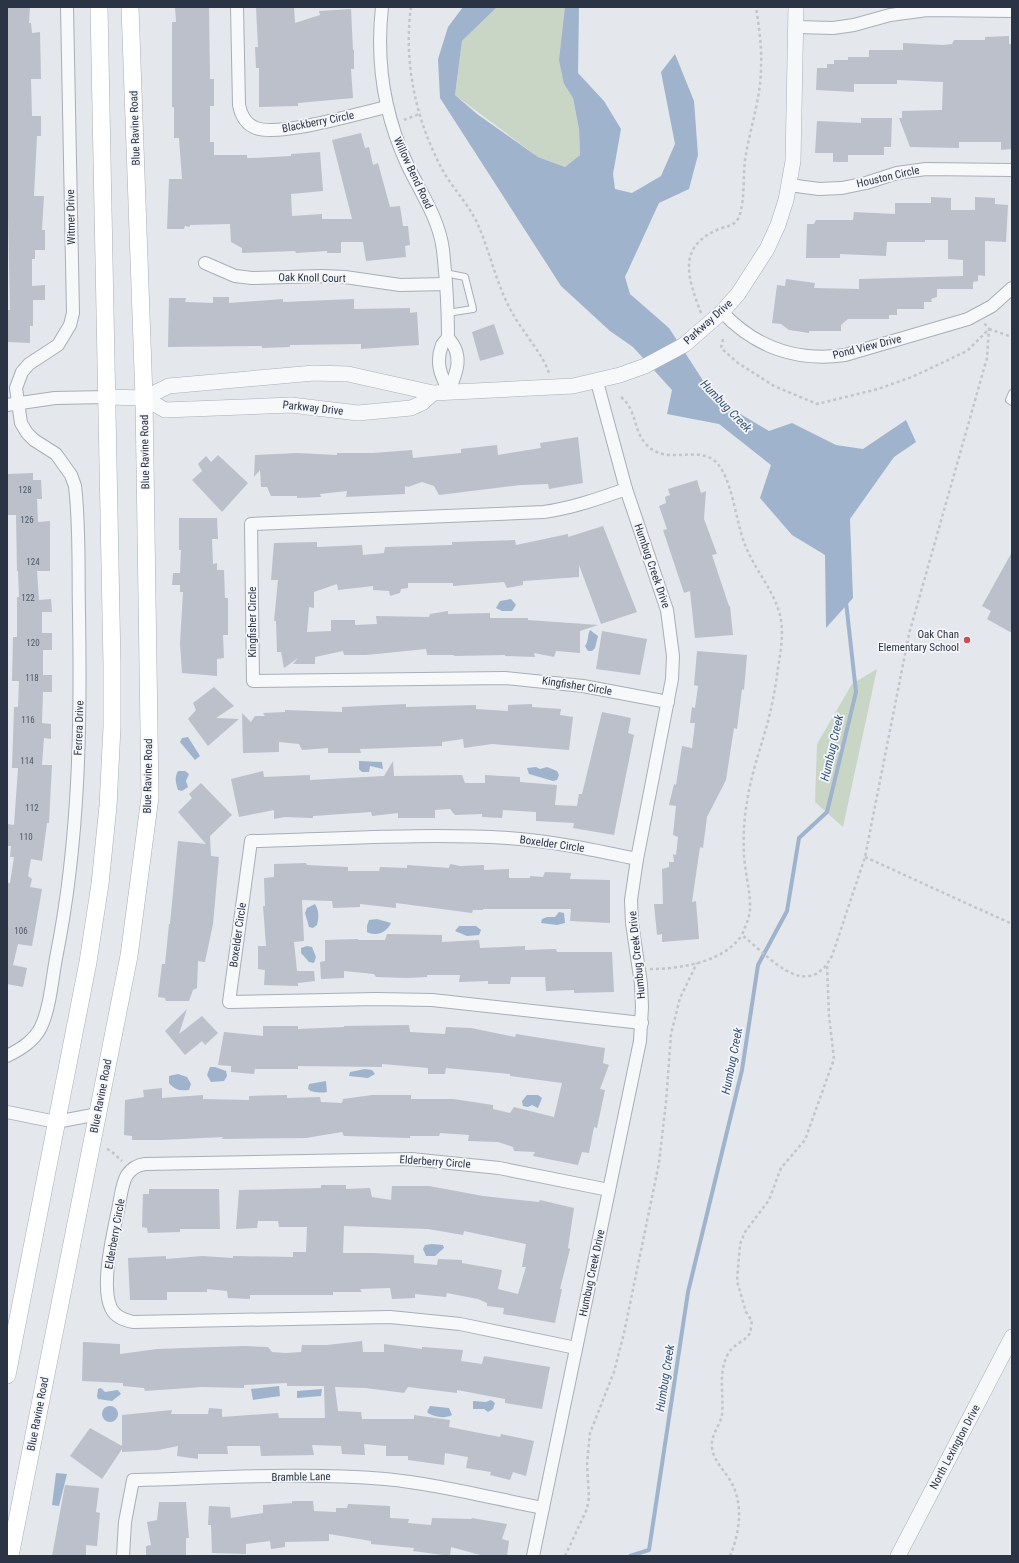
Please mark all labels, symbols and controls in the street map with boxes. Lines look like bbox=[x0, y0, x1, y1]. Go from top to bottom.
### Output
street label: Blue Ravine Road bbox=[127, 90, 143, 166]
street label: Blackberry Circle bbox=[281, 109, 355, 135]
street label: Willow Bend Road bbox=[391, 135, 435, 211]
street label: Houston Circle bbox=[855, 163, 921, 191]
street label: Witmer Drive bbox=[64, 189, 78, 245]
street label: Oak Knoll Court bbox=[278, 271, 346, 285]
street label: Parkway Drive bbox=[681, 297, 735, 347]
street label: Pond View Drive bbox=[831, 332, 903, 362]
water label: Humbug Creek bbox=[697, 377, 755, 436]
street label: Parkway Drive bbox=[282, 398, 344, 418]
street label: Blue Ravine Road bbox=[138, 414, 152, 490]
house number: 128 bbox=[18, 485, 32, 495]
house number: 126 bbox=[20, 515, 34, 525]
street label: Humbug Creek Drive bbox=[631, 522, 673, 610]
house number: 124 bbox=[26, 557, 40, 567]
street label: Kingfisher Circle bbox=[246, 587, 259, 657]
house number: 122 bbox=[21, 593, 35, 603]
place label: Oak Chan Elementary School bbox=[878, 628, 959, 654]
marker: Oak Chan Elementary School bbox=[962, 635, 972, 645]
house number: 120 bbox=[26, 638, 40, 648]
house number: 118 bbox=[25, 673, 39, 683]
street label: Kingfisher Circle bbox=[541, 674, 613, 698]
street label: Ferrera Drive bbox=[72, 700, 86, 756]
water label: Humbug Creek bbox=[818, 713, 847, 783]
house number: 116 bbox=[21, 715, 35, 725]
street label: Blue Ravine Road bbox=[141, 738, 155, 814]
house number: 114 bbox=[20, 756, 34, 766]
house number: 112 bbox=[25, 803, 39, 813]
house number: 110 bbox=[19, 832, 33, 842]
street label: Boxelder Circle bbox=[519, 833, 585, 855]
street label: Boxelder Circle bbox=[227, 902, 249, 968]
street label: Humbug Creek Drive bbox=[626, 910, 648, 1000]
house number: 106 bbox=[14, 926, 28, 936]
water label: Humbug Creek bbox=[719, 1026, 745, 1096]
street label: Blue Ravine Road bbox=[87, 1058, 115, 1134]
street label: Elderberry Circle bbox=[399, 1153, 471, 1171]
street label: Elderberry Circle bbox=[102, 1198, 128, 1270]
street label: Humbug Creek Drive bbox=[576, 1228, 608, 1318]
water label: Humbug Creek bbox=[653, 1343, 677, 1412]
street label: Blue Ravine Road bbox=[24, 1376, 52, 1452]
street label: North Lexington Drive bbox=[927, 1402, 983, 1492]
street label: Bramble Lane bbox=[271, 1470, 331, 1484]

